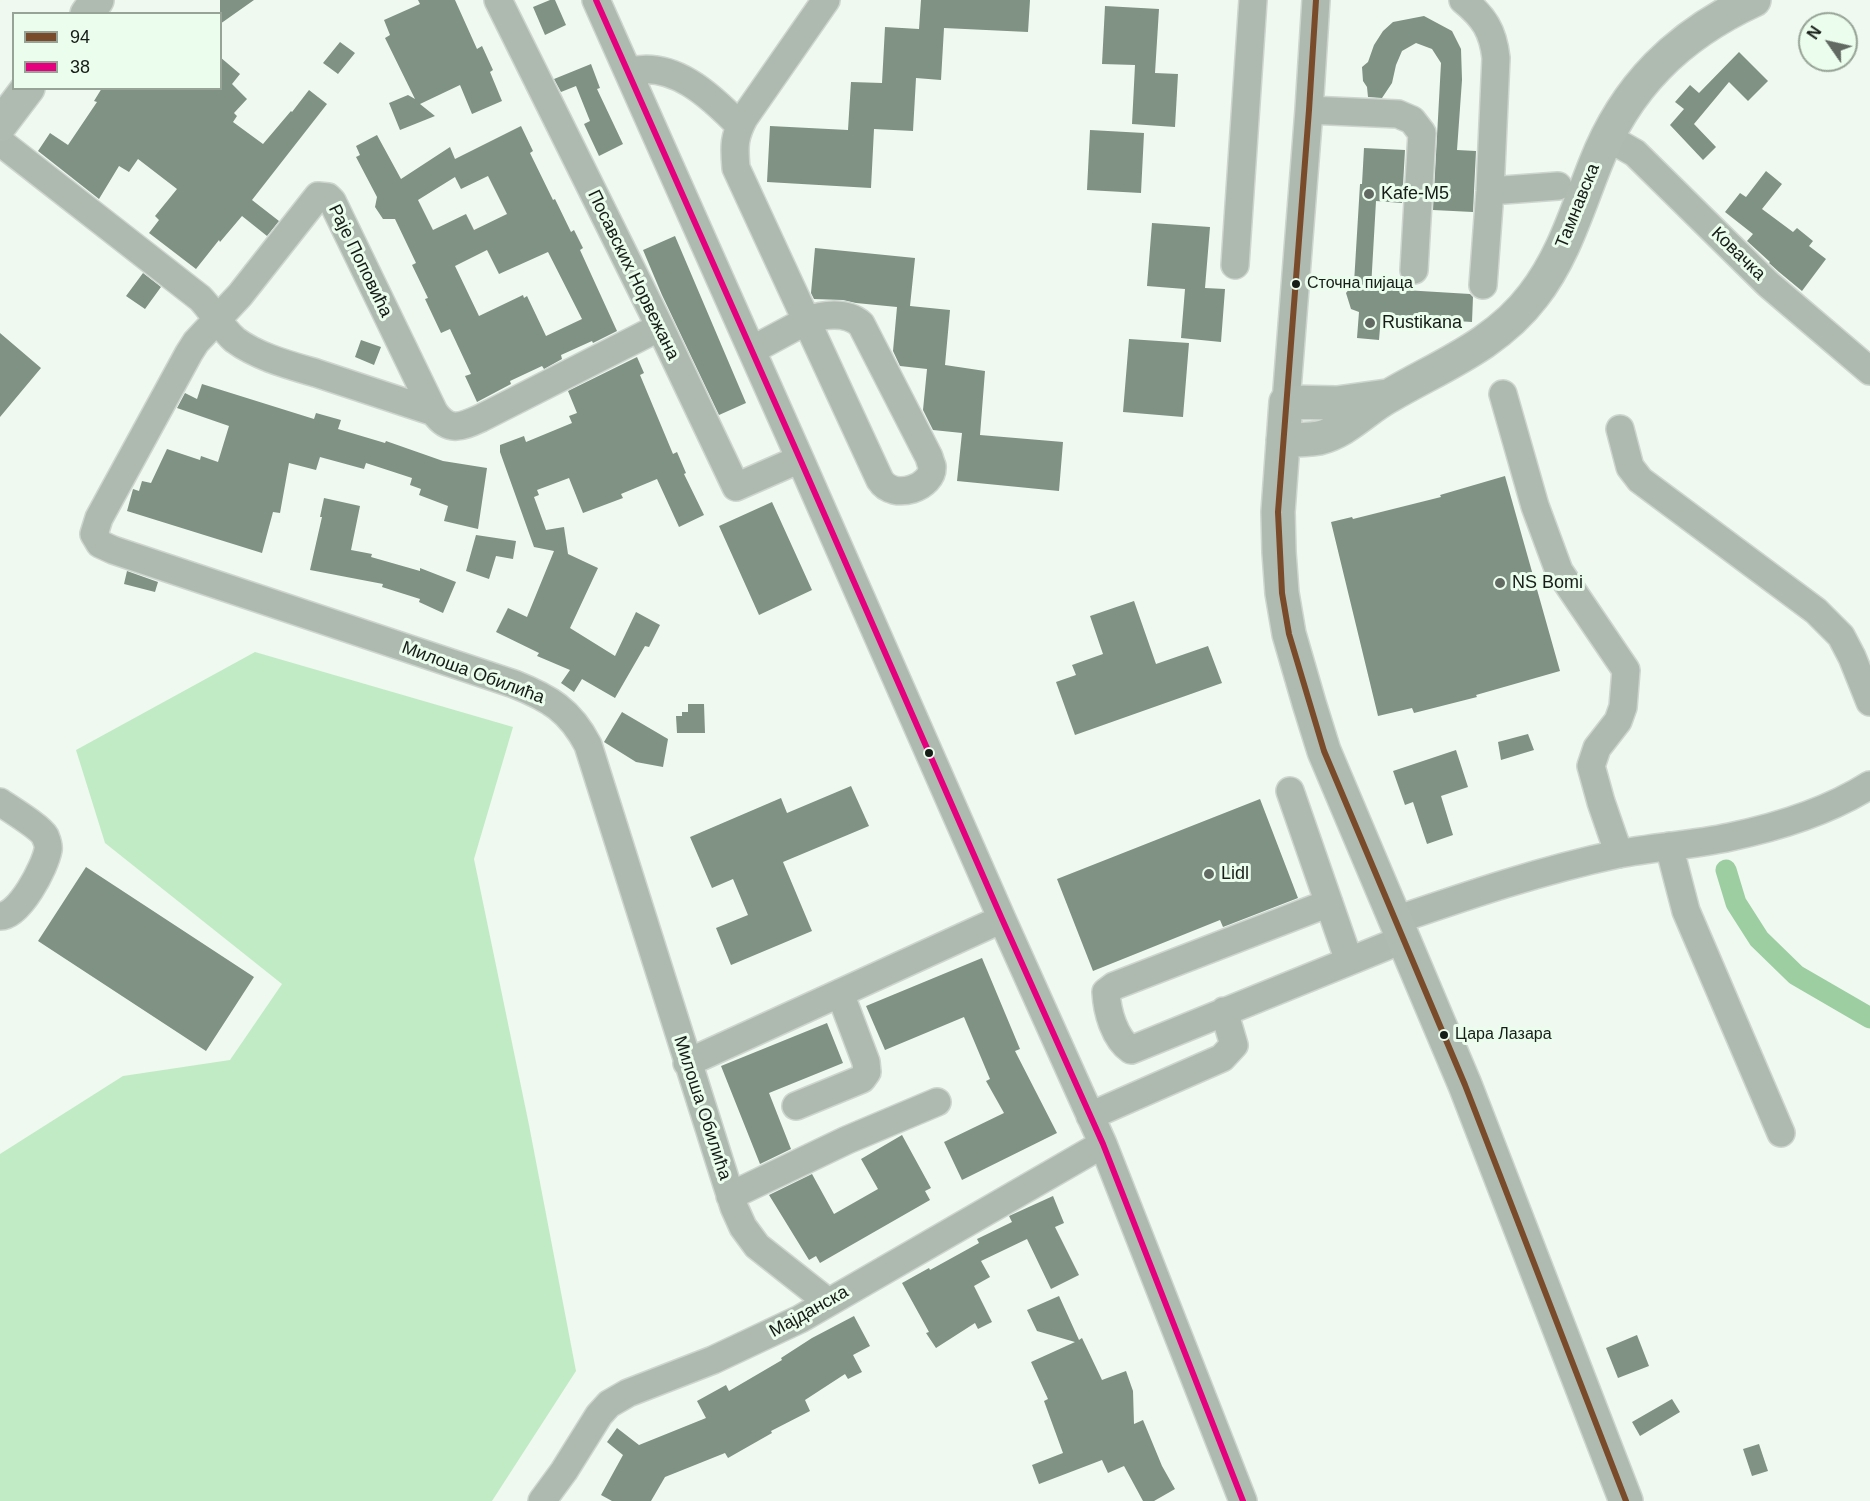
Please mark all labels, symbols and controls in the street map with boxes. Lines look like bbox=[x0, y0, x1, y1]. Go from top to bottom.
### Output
legend bbox=[12, 12, 222, 90]
north arrow bbox=[1798, 12, 1858, 72]
text: N bbox=[1804, 23, 1825, 42]
text: 94 bbox=[70, 27, 90, 47]
text: 38 bbox=[70, 57, 90, 77]
street label: Тамнавска bbox=[1551, 161, 1605, 251]
place label: Kafe-M5 bbox=[1381, 183, 1449, 205]
street label: Посавских Норвежана bbox=[582, 186, 684, 364]
marker: Kafe-M5 bbox=[1362, 187, 1376, 201]
street label: Раје Поповића bbox=[323, 201, 397, 321]
street label: Ковачка bbox=[1706, 223, 1770, 285]
place label: Сточна пијаца bbox=[1307, 274, 1413, 294]
marker: Сточна пијаца bbox=[1290, 278, 1302, 290]
place label: Rustikana bbox=[1382, 312, 1462, 334]
marker: Rustikana bbox=[1363, 316, 1377, 330]
place label: NS Bomi bbox=[1512, 572, 1583, 594]
marker: NS Bomi bbox=[1493, 576, 1507, 590]
street label: Милоша Обилића bbox=[399, 637, 547, 709]
unlabelled marker bbox=[923, 747, 935, 759]
place label: Lidl bbox=[1221, 863, 1249, 885]
marker: Lidl bbox=[1202, 867, 1216, 881]
place label: Цара Лазара bbox=[1455, 1025, 1552, 1045]
marker: Цара Лазара bbox=[1438, 1029, 1450, 1041]
street label: Милоша Обилића bbox=[669, 1033, 735, 1183]
street label: Мајданска bbox=[766, 1281, 852, 1343]

